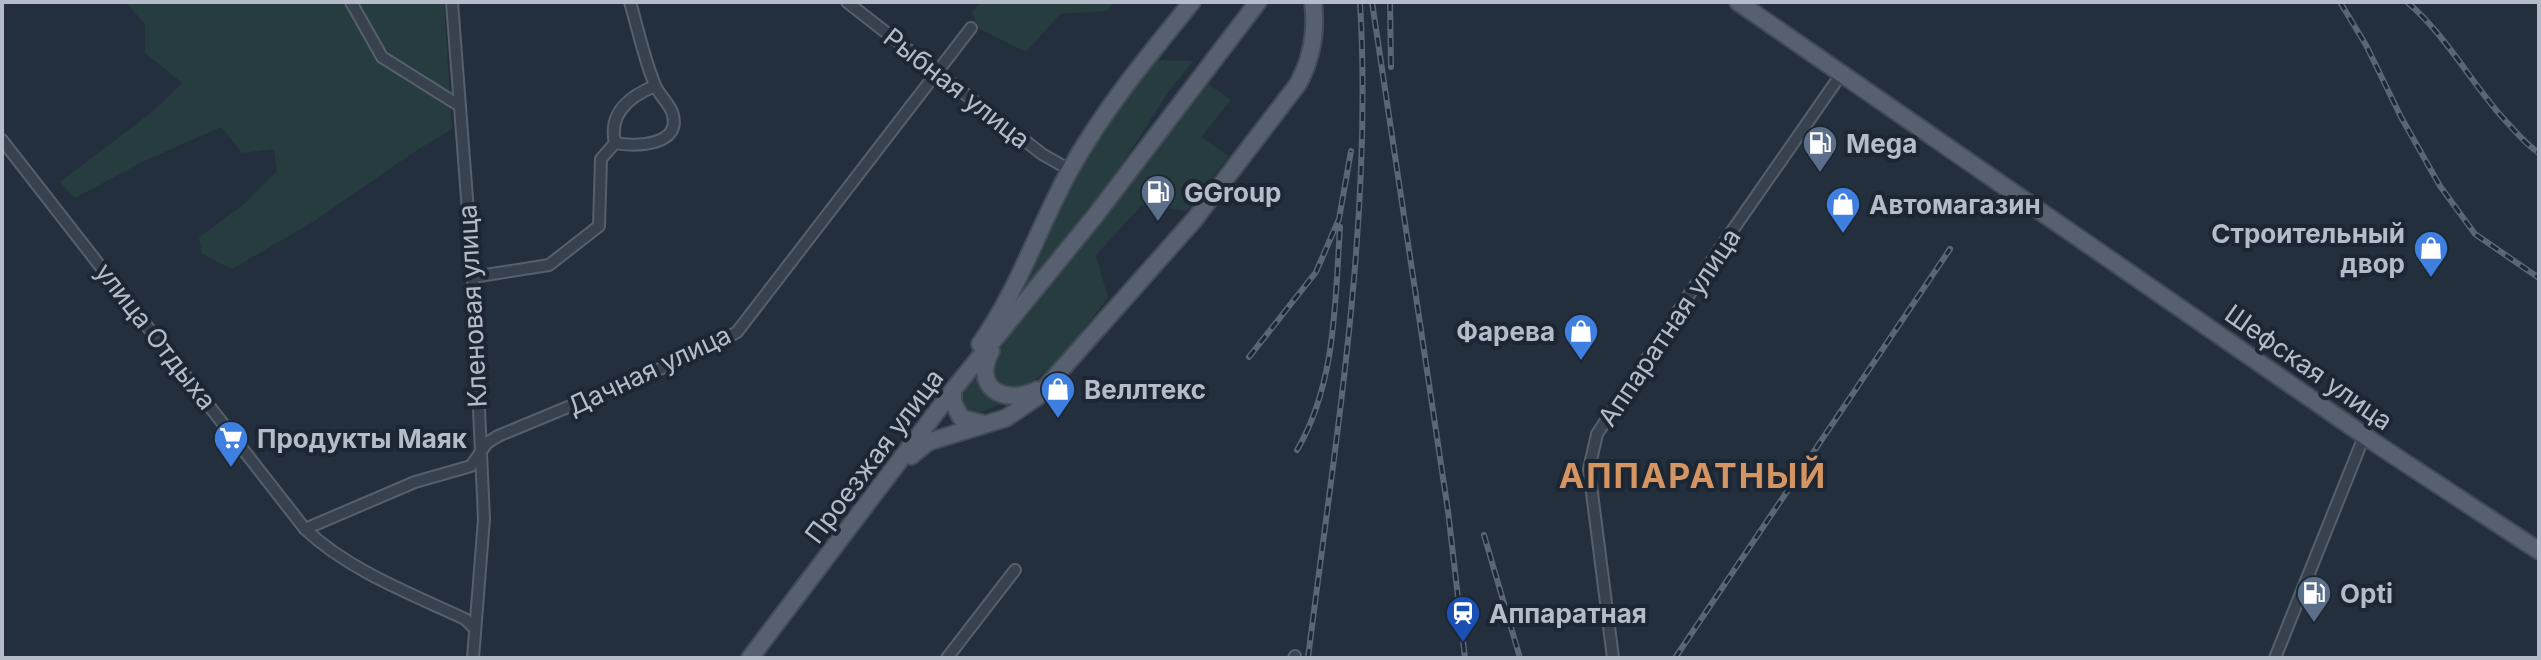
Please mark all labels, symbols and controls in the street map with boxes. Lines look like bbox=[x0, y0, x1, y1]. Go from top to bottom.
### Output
street label: Рыбная улица bbox=[878, 21, 1036, 155]
fuel station icon: Mega bbox=[1801, 124, 1839, 174]
place label: Mega bbox=[1846, 128, 1917, 159]
fuel station icon: GGroup bbox=[1139, 173, 1177, 223]
place label: GGroup bbox=[1184, 177, 1282, 208]
shop icon: Автомагазин bbox=[1824, 185, 1862, 235]
place label: Автомагазин bbox=[1869, 189, 2041, 220]
street label: Кленовая улица bbox=[451, 204, 493, 408]
place label: Строительный двор bbox=[2211, 218, 2405, 279]
street label: Аппаратная улица bbox=[1591, 222, 1747, 432]
shop icon: Строительный двор bbox=[2412, 229, 2450, 279]
street label: улица Отдыха bbox=[89, 257, 223, 415]
street label: Шефская улица bbox=[2219, 298, 2399, 436]
shop icon: Фарева bbox=[1562, 312, 1600, 362]
place label: Фарева bbox=[1456, 316, 1555, 347]
street label: Дачная улица bbox=[562, 319, 736, 421]
street label: Проезжая улица bbox=[798, 363, 950, 549]
shop icon: Веллтекс bbox=[1039, 370, 1077, 420]
place label: Веллтекс bbox=[1084, 374, 1206, 405]
supermarket icon: Продукты Маяк bbox=[212, 419, 250, 469]
place label: Продукты Маяк bbox=[257, 423, 468, 454]
district label: АППАРАТНЫЙ bbox=[1559, 455, 1827, 496]
fuel station icon: Opti bbox=[2295, 574, 2333, 624]
place label: Opti bbox=[2340, 578, 2393, 609]
station icon: Аппаратная bbox=[1444, 594, 1482, 644]
place label: Аппаратная bbox=[1489, 598, 1647, 629]

